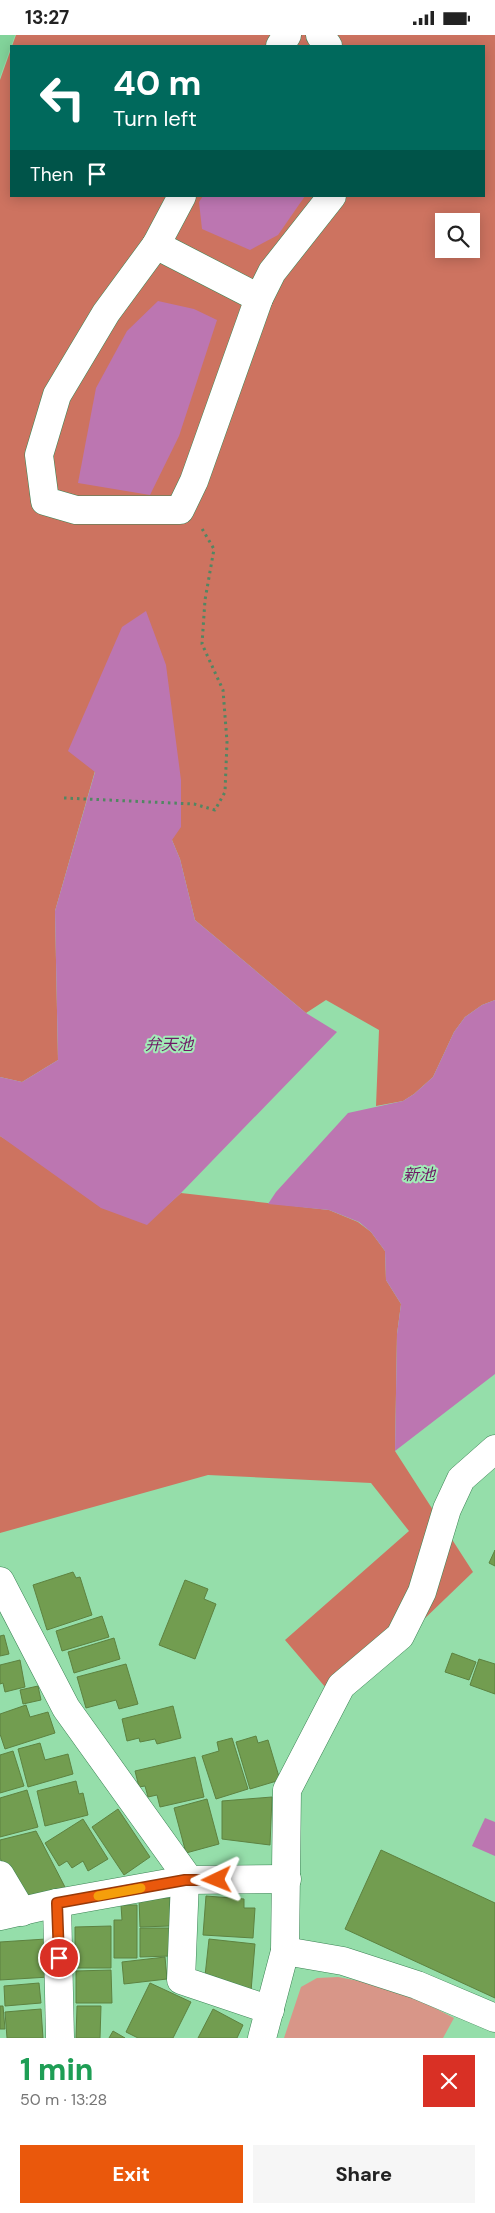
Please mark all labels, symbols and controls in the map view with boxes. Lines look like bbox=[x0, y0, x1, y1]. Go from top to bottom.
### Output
text: 13:27 bbox=[25, 5, 69, 30]
text: 40 m bbox=[113, 60, 202, 106]
icon: left bbox=[30, 65, 95, 130]
text: Turn left bbox=[113, 104, 197, 133]
icon: arrive bbox=[83, 160, 111, 188]
text: Then bbox=[30, 162, 73, 187]
map controls bbox=[435, 213, 480, 258]
button: search bbox=[435, 213, 480, 258]
water label: 弁天池 bbox=[145, 1034, 195, 1055]
water label: 新池 bbox=[403, 1164, 437, 1185]
position arrow bbox=[190, 1853, 242, 1905]
pin bbox=[38, 1937, 80, 1979]
icon: arrive bbox=[45, 1944, 73, 1972]
text: 1 min bbox=[20, 2050, 93, 2089]
button: close bbox=[423, 2055, 475, 2107]
text: 50 m · 13:28 bbox=[20, 2089, 107, 2110]
button: Exit bbox=[20, 2145, 243, 2203]
button: Share bbox=[253, 2145, 475, 2203]

